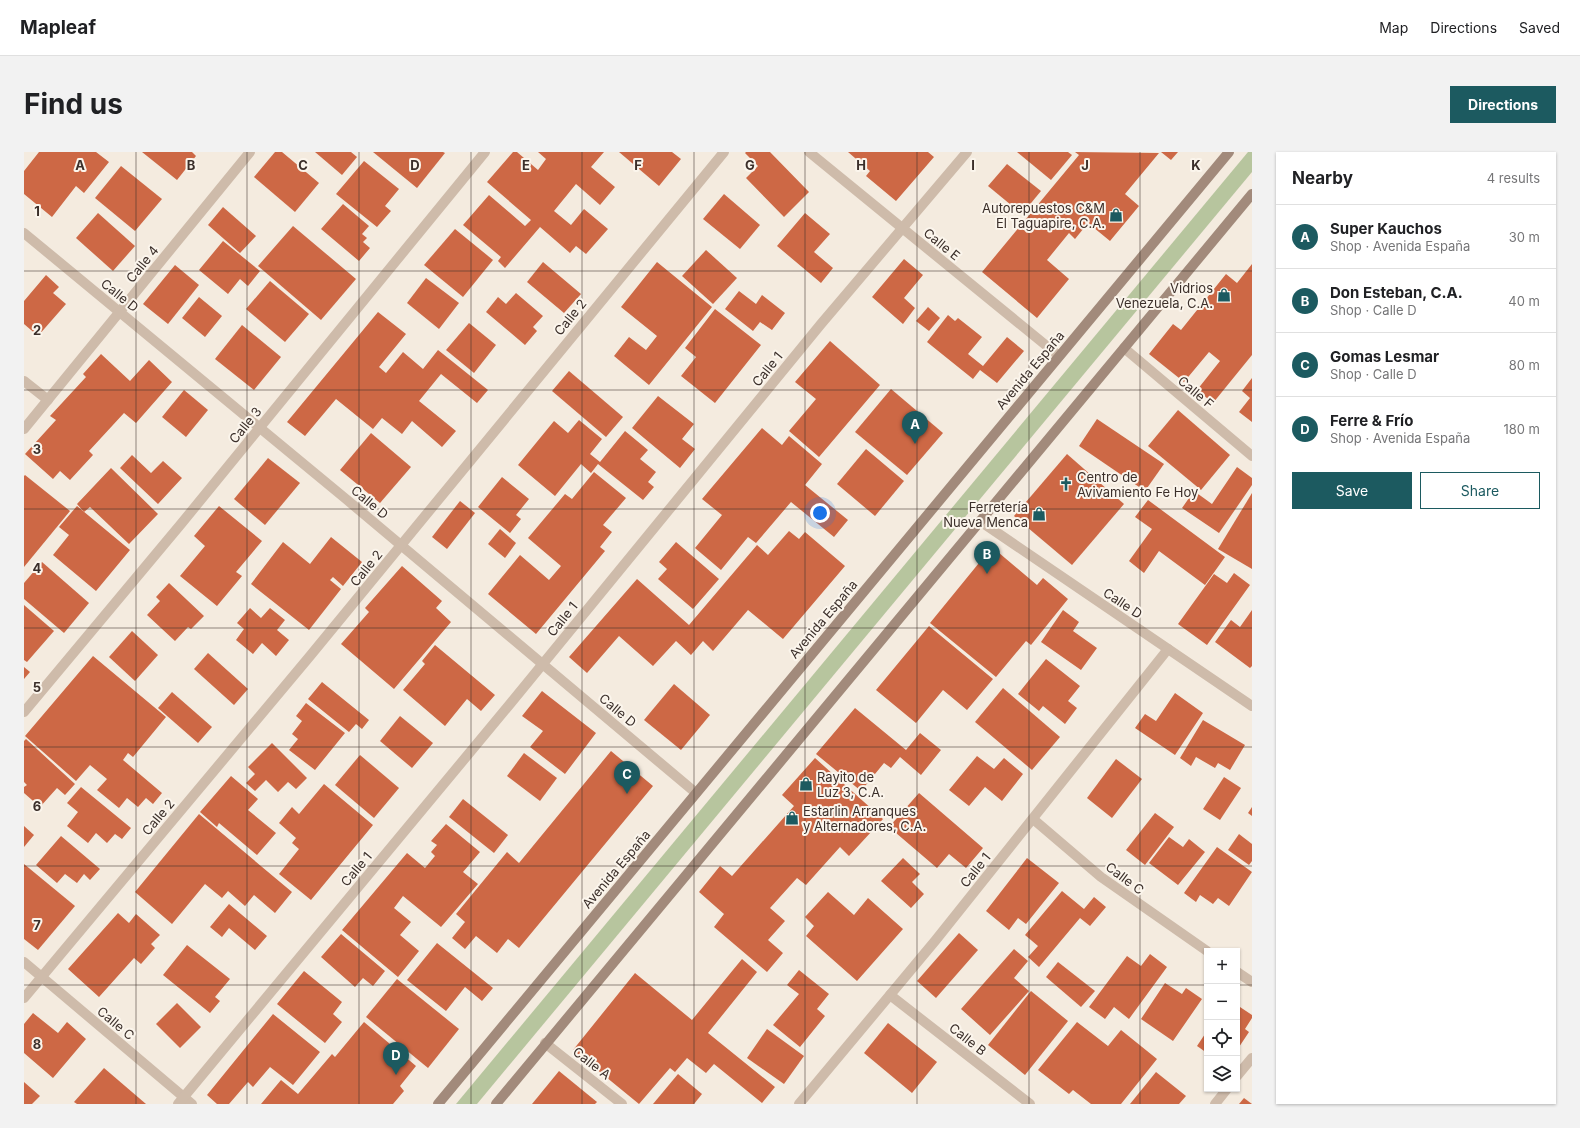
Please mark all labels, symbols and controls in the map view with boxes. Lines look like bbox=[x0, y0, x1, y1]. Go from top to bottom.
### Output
text: Mapleaf bbox=[20, 16, 96, 39]
text: Map bbox=[1379, 19, 1408, 36]
text: Directions bbox=[1430, 19, 1497, 36]
text: Saved bbox=[1519, 19, 1560, 36]
button: Directions bbox=[1450, 86, 1556, 123]
text: Find us bbox=[24, 87, 123, 121]
text: A bbox=[75, 157, 85, 173]
text: B bbox=[187, 157, 196, 173]
text: C bbox=[298, 157, 308, 173]
text: D bbox=[410, 157, 420, 173]
text: E bbox=[522, 157, 530, 173]
text: F bbox=[634, 157, 642, 173]
text: G bbox=[745, 157, 755, 173]
text: H bbox=[856, 157, 866, 173]
text: I bbox=[971, 157, 975, 173]
text: J bbox=[1081, 157, 1089, 173]
text: K bbox=[1191, 157, 1201, 173]
text: Nearby bbox=[1292, 168, 1353, 188]
text: 4 results bbox=[1487, 170, 1540, 186]
place label: Autorepuestos C&M El Taguapire, C.A. bbox=[982, 200, 1105, 231]
text: 1 bbox=[34, 203, 40, 219]
shop icon: Autorepuestos C&M El Taguapire, C.A. bbox=[1108, 207, 1124, 223]
text: Super Kauchos bbox=[1330, 219, 1442, 238]
street label: Calle E bbox=[921, 225, 963, 263]
text: A bbox=[1300, 229, 1310, 245]
text: 30 m bbox=[1509, 229, 1540, 245]
text: Shop · Avenida España bbox=[1330, 238, 1470, 254]
street label: Calle 4 bbox=[122, 242, 162, 286]
street label: Calle D bbox=[98, 275, 142, 315]
place label: Vidrios Venezuela, C.A. bbox=[1116, 280, 1213, 311]
text: Don Esteban, C.A. bbox=[1330, 283, 1463, 302]
shop icon: Vidrios Venezuela, C.A. bbox=[1216, 287, 1232, 303]
text: B bbox=[1301, 293, 1309, 309]
text: 40 m bbox=[1508, 293, 1540, 309]
street label: Calle 2 bbox=[550, 296, 590, 338]
text: Shop · Calle D bbox=[1330, 302, 1417, 318]
text: 2 bbox=[33, 322, 41, 338]
street label: Avenida España bbox=[993, 328, 1067, 412]
text: Gomas Lesmar bbox=[1330, 347, 1439, 366]
street label: Calle 1 bbox=[748, 349, 786, 389]
text: C bbox=[1300, 357, 1310, 373]
text: 80 m bbox=[1509, 357, 1540, 373]
text: Shop · Calle D bbox=[1330, 366, 1417, 382]
street label: Calle F bbox=[1175, 372, 1217, 412]
street label: Calle 3 bbox=[225, 404, 265, 446]
pin: A bbox=[902, 411, 928, 444]
text: Ferre & Frío bbox=[1330, 411, 1413, 430]
text: D bbox=[1300, 421, 1310, 437]
text: 180 m bbox=[1503, 421, 1540, 437]
text: Shop · Avenida España bbox=[1330, 430, 1470, 446]
text: 3 bbox=[33, 441, 41, 457]
place label: Centro de Avivamiento Fe Hoy bbox=[1077, 469, 1198, 500]
button: Save bbox=[1292, 472, 1412, 509]
button: Share bbox=[1420, 472, 1540, 509]
church icon: Centro de Avivamiento Fe Hoy bbox=[1058, 476, 1074, 492]
street label: Calle D bbox=[348, 482, 392, 522]
place label: Ferretería Nueva Menca bbox=[943, 499, 1028, 530]
your location bbox=[810, 503, 830, 523]
shop icon: Ferretería Nueva Menca bbox=[1031, 506, 1047, 522]
pin: B bbox=[974, 541, 1000, 574]
street label: Calle 2 bbox=[346, 547, 386, 589]
text: 4 bbox=[33, 560, 42, 576]
street label: Avenida España bbox=[786, 577, 860, 661]
street label: Calle D bbox=[1100, 584, 1146, 622]
street label: Calle 1 bbox=[543, 599, 581, 639]
text: 5 bbox=[33, 679, 41, 695]
street label: Calle D bbox=[596, 690, 640, 730]
pin: C bbox=[614, 761, 640, 794]
place label: Rayito de Luz 3, C.A. bbox=[817, 769, 884, 800]
shop icon: Rayito de Luz 3, C.A. bbox=[798, 776, 814, 792]
street label: Calle 2 bbox=[138, 796, 178, 838]
text: 6 bbox=[33, 798, 41, 814]
place label: Estarlin Arranques y Alternadores, C.A. bbox=[803, 803, 926, 834]
shop icon: Estarlin Arranques y Alternadores, C.A. bbox=[784, 810, 800, 826]
street label: Avenida España bbox=[579, 827, 653, 911]
street label: Calle 1 bbox=[337, 849, 375, 889]
street label: Calle 1 bbox=[956, 850, 994, 890]
street label: Calle C bbox=[1103, 858, 1147, 898]
text: 7 bbox=[33, 917, 41, 933]
map controls bbox=[1204, 948, 1240, 1092]
button: + bbox=[1204, 948, 1240, 984]
button: − bbox=[1204, 984, 1240, 1020]
street label: Calle C bbox=[94, 1003, 138, 1043]
street label: Calle B bbox=[946, 1020, 990, 1058]
button: locate bbox=[1204, 1020, 1240, 1056]
text: 8 bbox=[33, 1036, 41, 1052]
pin: D bbox=[383, 1042, 409, 1075]
street label: Calle A bbox=[570, 1043, 614, 1083]
button: layers bbox=[1204, 1056, 1240, 1092]

